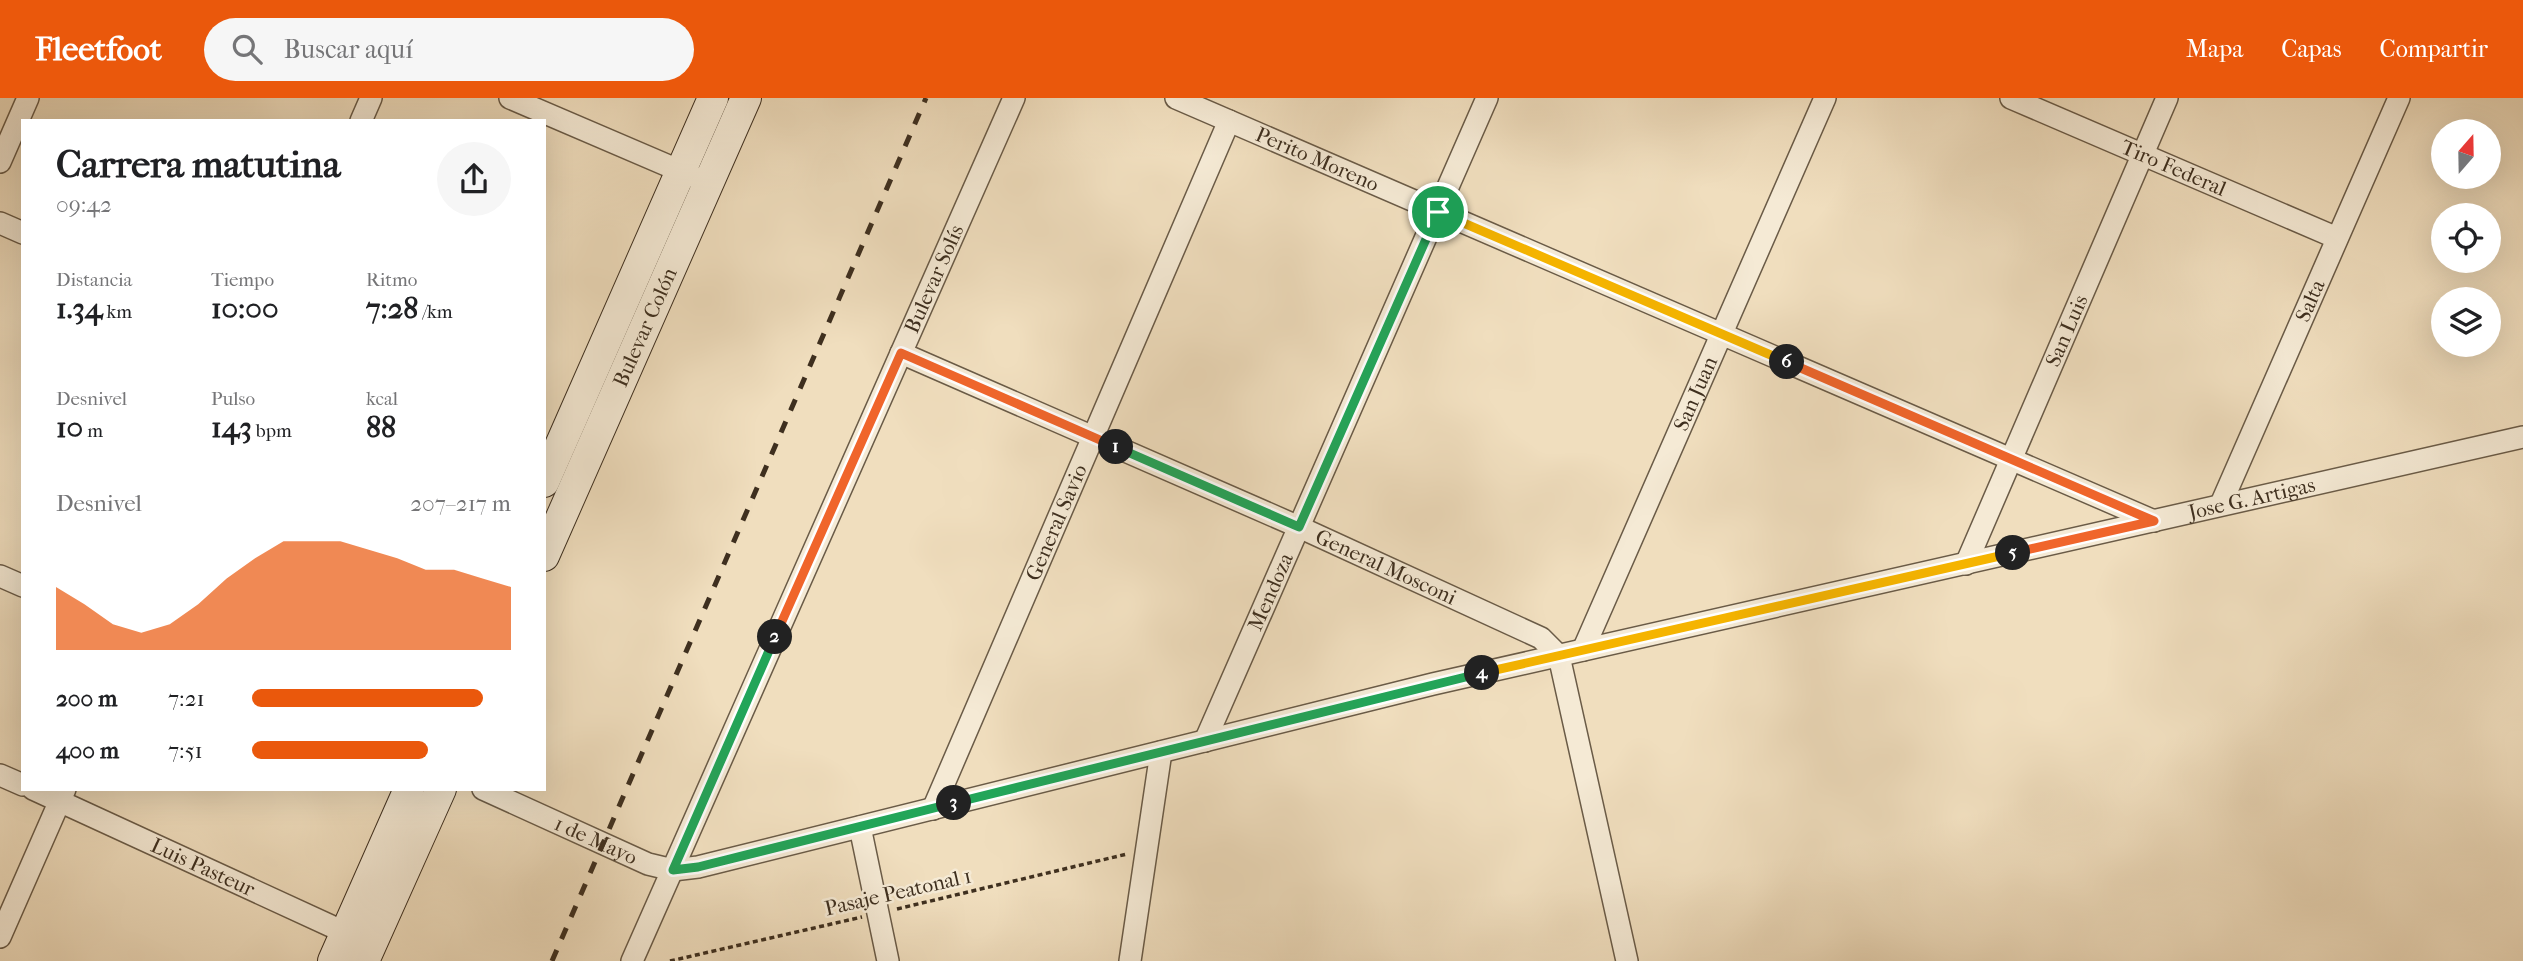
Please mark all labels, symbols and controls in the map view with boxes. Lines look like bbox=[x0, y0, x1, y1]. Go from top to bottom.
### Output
search box bbox=[204, 18, 694, 81]
text: Fleetfoot bbox=[35, 30, 162, 69]
icon: search bbox=[228, 30, 266, 68]
text: Buscar aquí bbox=[284, 34, 413, 65]
text: Mapa bbox=[2186, 35, 2243, 63]
text: Capas bbox=[2281, 35, 2342, 63]
text: Compartir bbox=[2380, 35, 2488, 63]
north arrow bbox=[2431, 119, 2501, 189]
map controls bbox=[2431, 119, 2501, 357]
street label: Perito Moreno bbox=[1252, 122, 1383, 196]
street label: Tiro Federal bbox=[2118, 135, 2230, 201]
text: Carrera matutina bbox=[56, 142, 340, 187]
button: share bbox=[437, 142, 511, 216]
pin bbox=[1408, 182, 1468, 242]
text: 09:42 bbox=[56, 191, 112, 218]
icon: arrive bbox=[1419, 193, 1457, 231]
button: locate bbox=[2431, 203, 2501, 273]
street label: Bulevar Solís bbox=[899, 221, 969, 337]
street label: Bulevar Colón bbox=[608, 264, 682, 391]
text: Distancia bbox=[56, 269, 132, 291]
text: Tiempo bbox=[211, 269, 274, 291]
text: Ritmo bbox=[366, 269, 417, 291]
street label: Salta bbox=[2290, 276, 2330, 325]
button: layers bbox=[2431, 287, 2501, 357]
text: 1.34 bbox=[56, 291, 103, 326]
text: 10:00 bbox=[211, 291, 278, 326]
text: 7:28 bbox=[366, 291, 418, 326]
street label: San Luis bbox=[2041, 291, 2093, 370]
text: km bbox=[103, 301, 132, 323]
text: /km bbox=[418, 301, 453, 323]
pin: 6 bbox=[1770, 344, 1804, 380]
text: 6 bbox=[1781, 350, 1792, 372]
street label: San Juan bbox=[1669, 353, 1722, 434]
text: Desnivel bbox=[56, 388, 127, 410]
text: Pulso bbox=[211, 388, 255, 410]
text: kcal bbox=[366, 388, 398, 410]
text: 10 bbox=[56, 410, 83, 445]
text: 143 bbox=[211, 410, 252, 445]
text: 88 bbox=[366, 410, 396, 445]
text: m bbox=[83, 420, 103, 442]
text: bpm bbox=[252, 420, 292, 442]
pin: 1 bbox=[1098, 430, 1134, 464]
text: 1 bbox=[1112, 435, 1119, 457]
street label: General Savio bbox=[1021, 461, 1092, 584]
street label: Jose G. Artigas bbox=[2184, 472, 2318, 525]
text: Desnivel bbox=[56, 490, 142, 517]
text: 207–217 m bbox=[410, 490, 511, 517]
street label: General Mosconi bbox=[1312, 524, 1460, 610]
pin: 5 bbox=[1996, 536, 2030, 570]
text: 5 bbox=[2008, 541, 2017, 563]
street label: Mendoza bbox=[1243, 549, 1298, 634]
pin: 2 bbox=[758, 620, 792, 654]
text: 2 bbox=[770, 625, 779, 647]
pin: 4 bbox=[1464, 656, 1500, 690]
text: 4 bbox=[1476, 661, 1487, 683]
text: 200 m bbox=[56, 685, 117, 712]
text: 7:21 bbox=[168, 685, 205, 712]
text: 400 m bbox=[56, 737, 119, 764]
text: 7:51 bbox=[168, 737, 203, 764]
pin: 3 bbox=[936, 786, 972, 820]
text: 3 bbox=[950, 791, 957, 813]
street label: 1 de Mayo bbox=[551, 811, 641, 870]
street label: Luis Pasteur bbox=[147, 833, 259, 901]
street label: Pasaje Peatonal 1 bbox=[822, 863, 974, 921]

